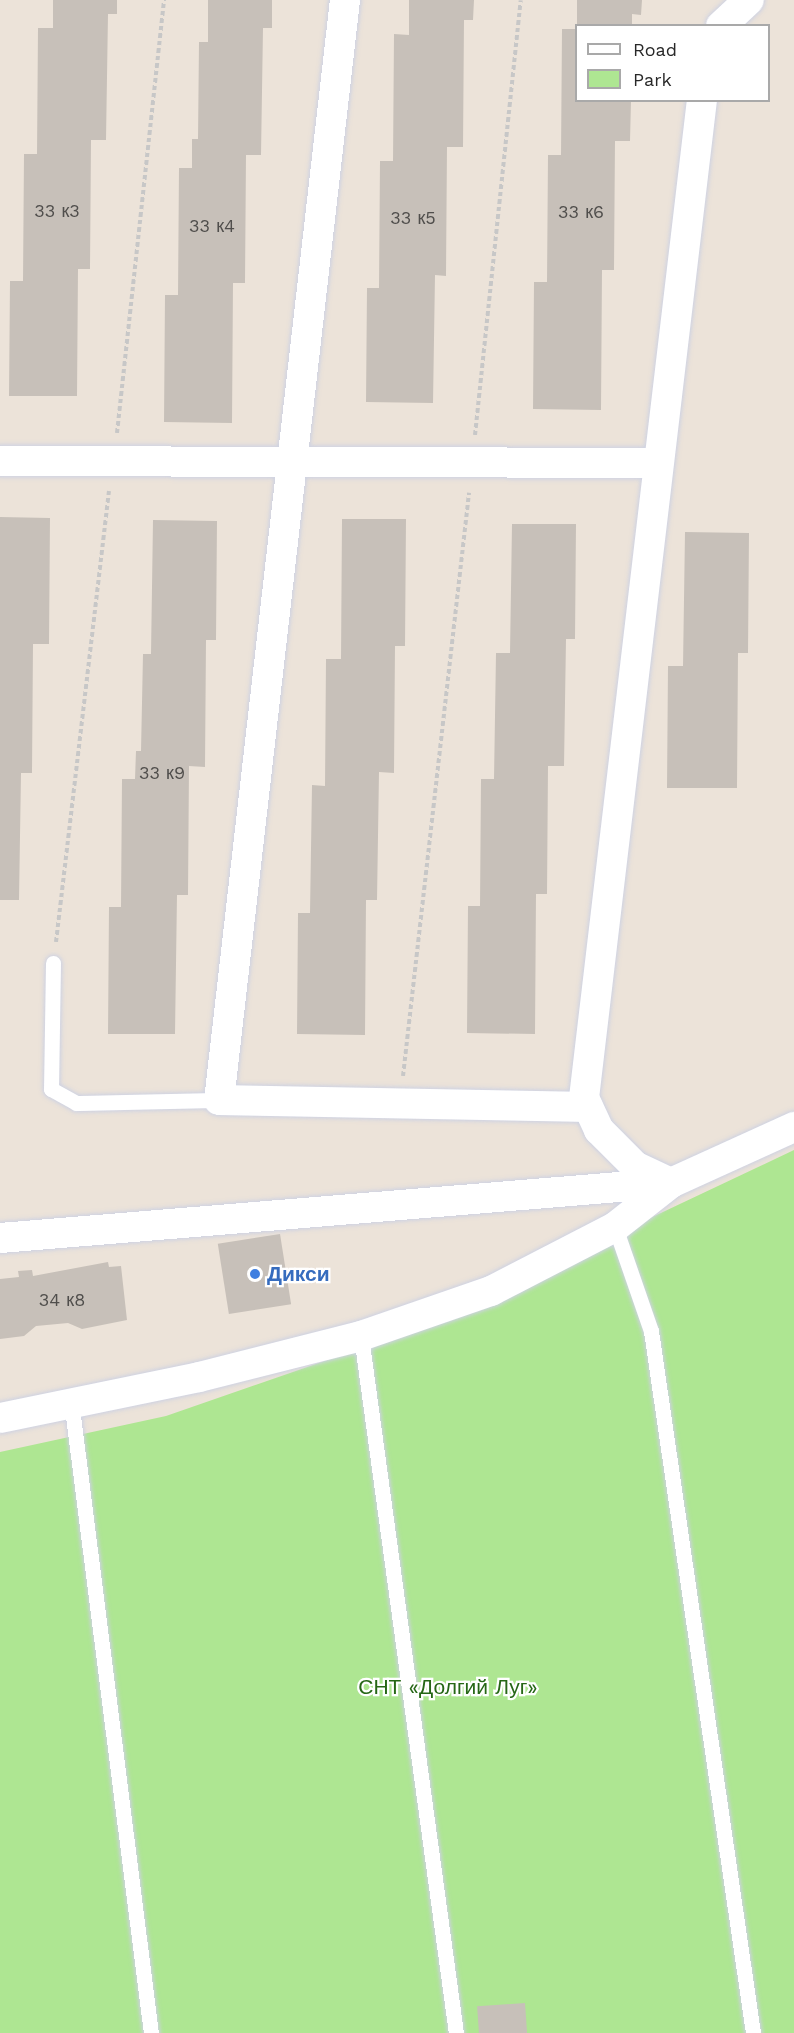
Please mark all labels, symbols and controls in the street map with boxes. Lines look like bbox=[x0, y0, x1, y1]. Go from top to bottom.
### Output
legend bbox=[575, 24, 770, 102]
text: Road bbox=[633, 39, 677, 60]
text: Park bbox=[633, 69, 672, 90]
house number: 33 к3 bbox=[34, 200, 80, 222]
house number: 33 к6 bbox=[558, 201, 604, 223]
house number: 33 к5 bbox=[390, 207, 436, 229]
house number: 33 к4 bbox=[189, 215, 235, 237]
house number: 33 к9 bbox=[139, 762, 185, 784]
place label: Дикси bbox=[267, 1261, 330, 1287]
marker: Дикси bbox=[248, 1267, 262, 1281]
house number: 34 к8 bbox=[39, 1289, 85, 1311]
park label: СНТ «Долгий Луг» bbox=[358, 1674, 538, 1700]

